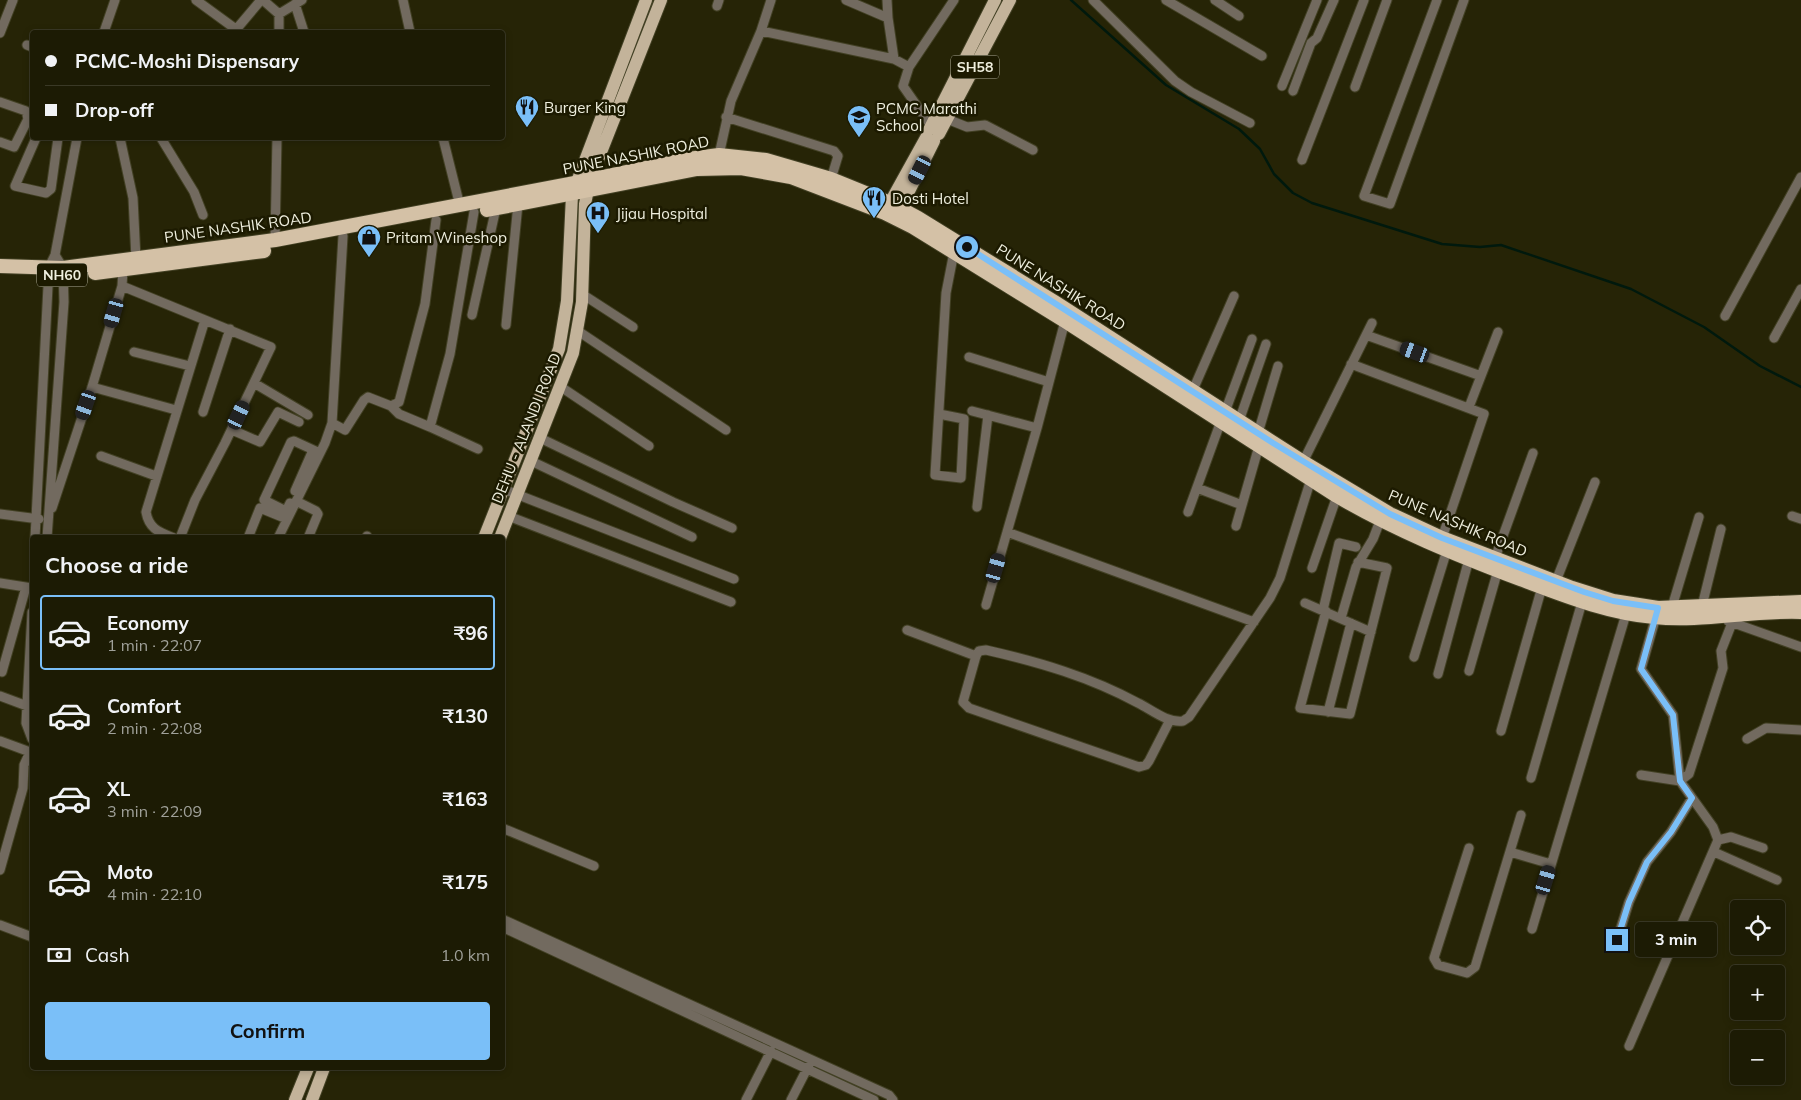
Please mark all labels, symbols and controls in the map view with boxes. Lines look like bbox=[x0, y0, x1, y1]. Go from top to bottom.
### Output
text: PCMC-Moshi Dispensary bbox=[75, 49, 299, 73]
road number: SH58 bbox=[951, 56, 999, 78]
restaurant icon: Burger King bbox=[514, 94, 540, 128]
text: Drop-off bbox=[75, 98, 153, 122]
place label: Burger King bbox=[544, 98, 626, 117]
place label: PCMC Marathi School bbox=[876, 99, 977, 135]
school or university icon: PCMC Marathi School bbox=[846, 104, 872, 138]
street label: PUNE NASHIK ROAD bbox=[561, 131, 711, 179]
car bbox=[906, 153, 933, 187]
restaurant icon: Dosti Hotel bbox=[861, 185, 887, 219]
place label: Dosti Hotel bbox=[892, 189, 969, 208]
hospital icon: Jijau Hospital bbox=[585, 200, 611, 234]
place label: Jijau Hospital bbox=[616, 204, 708, 223]
street label: PUNE NASHIK ROAD bbox=[163, 207, 313, 247]
shop icon: Pritam Wineshop bbox=[356, 224, 382, 258]
place label: Pritam Wineshop bbox=[386, 228, 507, 247]
route start bbox=[956, 236, 978, 258]
street label: PUNE NASHIK ROAD bbox=[993, 239, 1129, 335]
road number: NH60 bbox=[37, 264, 87, 286]
car bbox=[102, 297, 125, 329]
car bbox=[1398, 340, 1431, 364]
street label: DEHU - ALANDI ROAD bbox=[487, 350, 565, 506]
car bbox=[74, 388, 97, 422]
car bbox=[225, 398, 252, 432]
street label: PUNE NASHIK ROAD bbox=[1386, 485, 1530, 561]
text: Choose a ride bbox=[45, 551, 188, 579]
car bbox=[984, 552, 1007, 584]
icon: car bbox=[47, 610, 92, 655]
text: Economy bbox=[107, 611, 189, 635]
text: ₹96 bbox=[454, 621, 488, 645]
text: 1 min · 22:07 bbox=[107, 635, 202, 655]
icon: car bbox=[47, 693, 92, 738]
text: Comfort bbox=[107, 694, 181, 718]
text: ₹130 bbox=[442, 704, 488, 728]
text: 2 min · 22:08 bbox=[107, 718, 202, 738]
icon: car bbox=[47, 776, 92, 821]
text: XL bbox=[107, 777, 130, 801]
text: ₹163 bbox=[442, 787, 488, 811]
text: 3 min · 22:09 bbox=[107, 801, 202, 821]
icon: car bbox=[47, 859, 92, 904]
text: Moto bbox=[107, 860, 153, 884]
car bbox=[1534, 863, 1557, 897]
text: ₹175 bbox=[442, 870, 488, 894]
text: 4 min · 22:10 bbox=[107, 884, 202, 904]
map controls bbox=[1730, 900, 1785, 1085]
button: locate bbox=[1730, 900, 1785, 955]
callout: 3 min bbox=[1634, 922, 1717, 958]
route end bbox=[1606, 929, 1628, 951]
text: 3 min bbox=[1655, 929, 1697, 949]
icon: cash bbox=[45, 941, 73, 969]
text: Cash bbox=[85, 943, 130, 967]
text: 1.0 km bbox=[441, 945, 490, 965]
button: + bbox=[1730, 965, 1785, 1020]
button: Confirm bbox=[45, 1002, 490, 1060]
button: − bbox=[1730, 1030, 1785, 1085]

